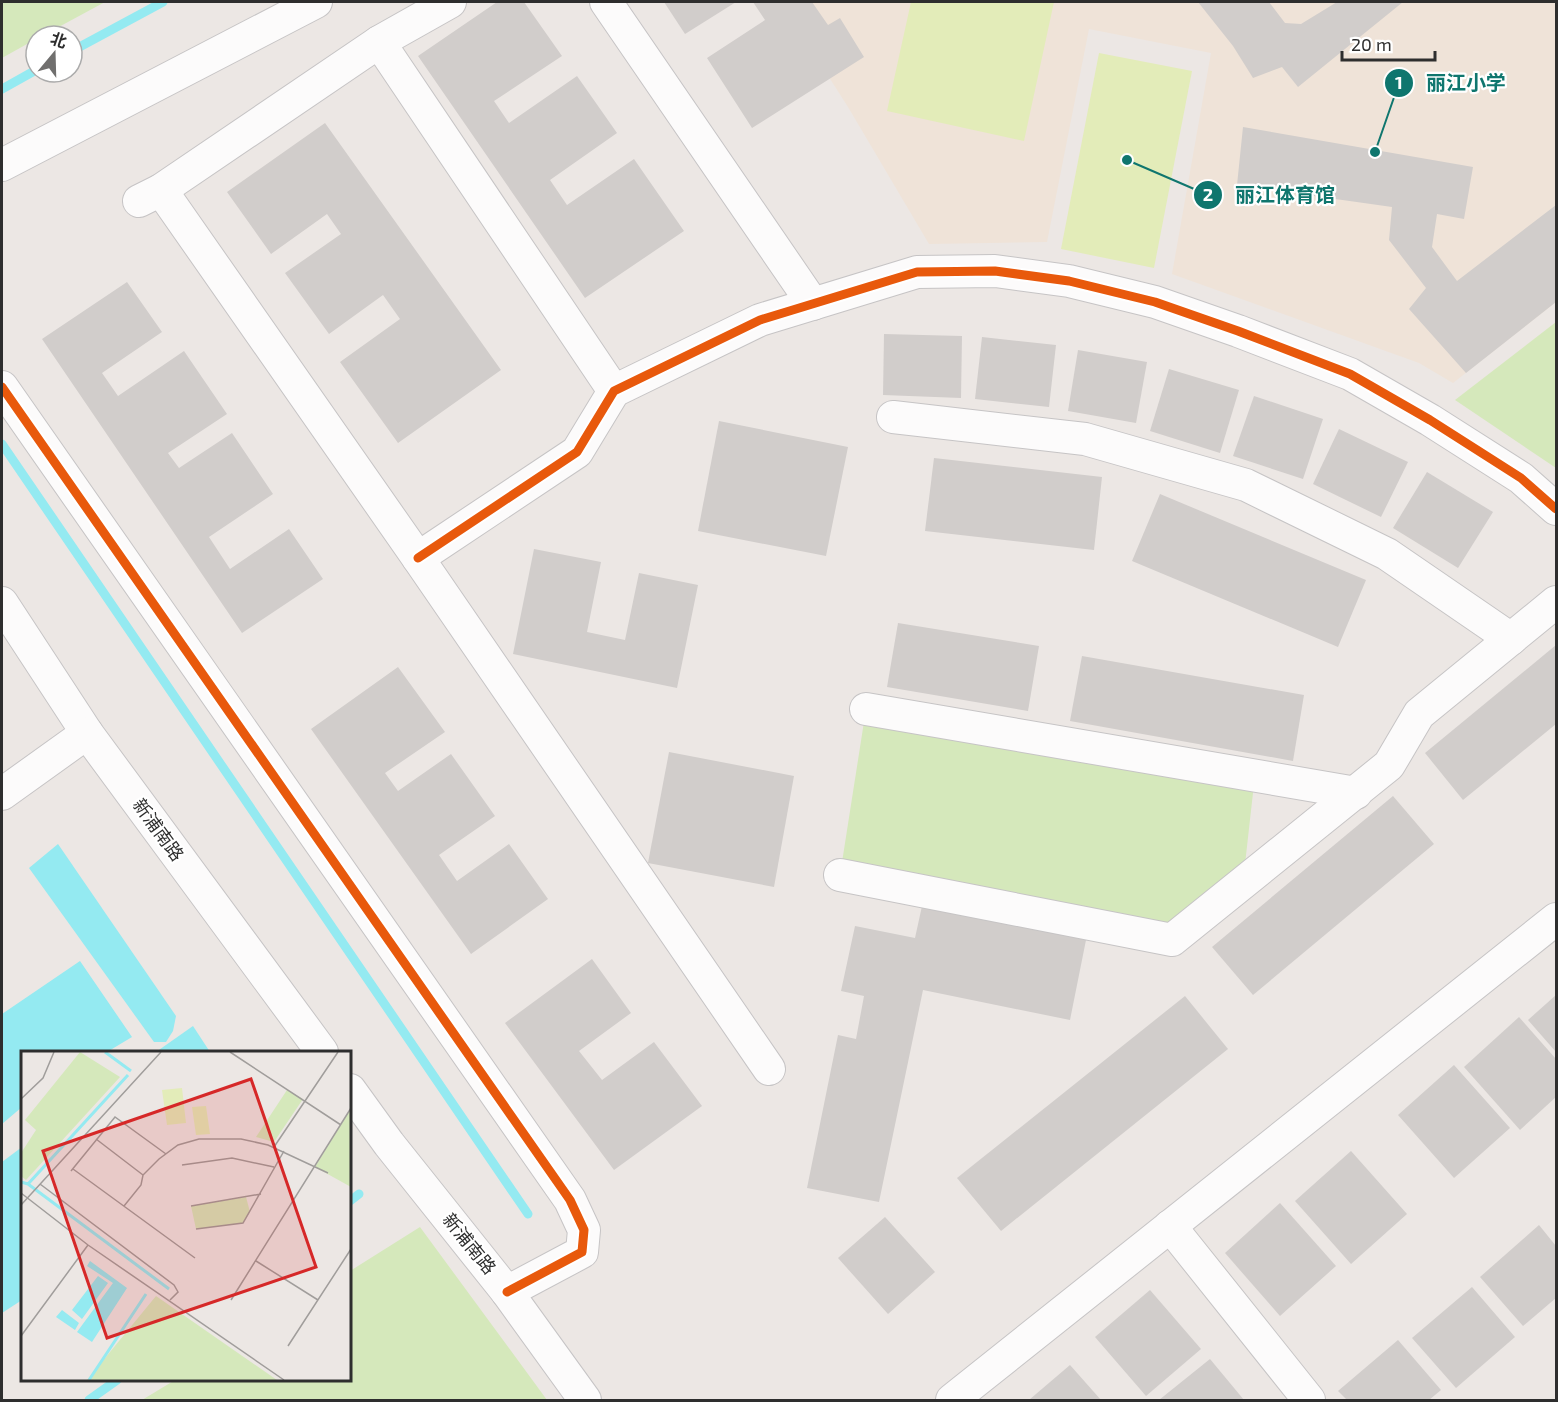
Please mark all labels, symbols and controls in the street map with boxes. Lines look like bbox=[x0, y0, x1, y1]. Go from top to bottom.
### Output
north arrow bbox=[24, 24, 84, 84]
scale bar bbox=[1342, 24, 1435, 62]
text: 北 bbox=[48, 28, 70, 51]
text: 20 m bbox=[1351, 33, 1392, 55]
callout: 丽江小学 bbox=[1384, 64, 1518, 102]
text: 丽江小学 bbox=[1426, 70, 1506, 94]
text: 1 bbox=[1395, 71, 1403, 93]
callout: 丽江体育馆 bbox=[1193, 176, 1347, 214]
text: 丽江体育馆 bbox=[1235, 182, 1335, 206]
text: 2 bbox=[1203, 183, 1213, 205]
street label: 新浦南路 bbox=[129, 794, 189, 865]
inset map bbox=[21, 1051, 351, 1381]
street label: 新浦南路 bbox=[439, 1208, 501, 1278]

